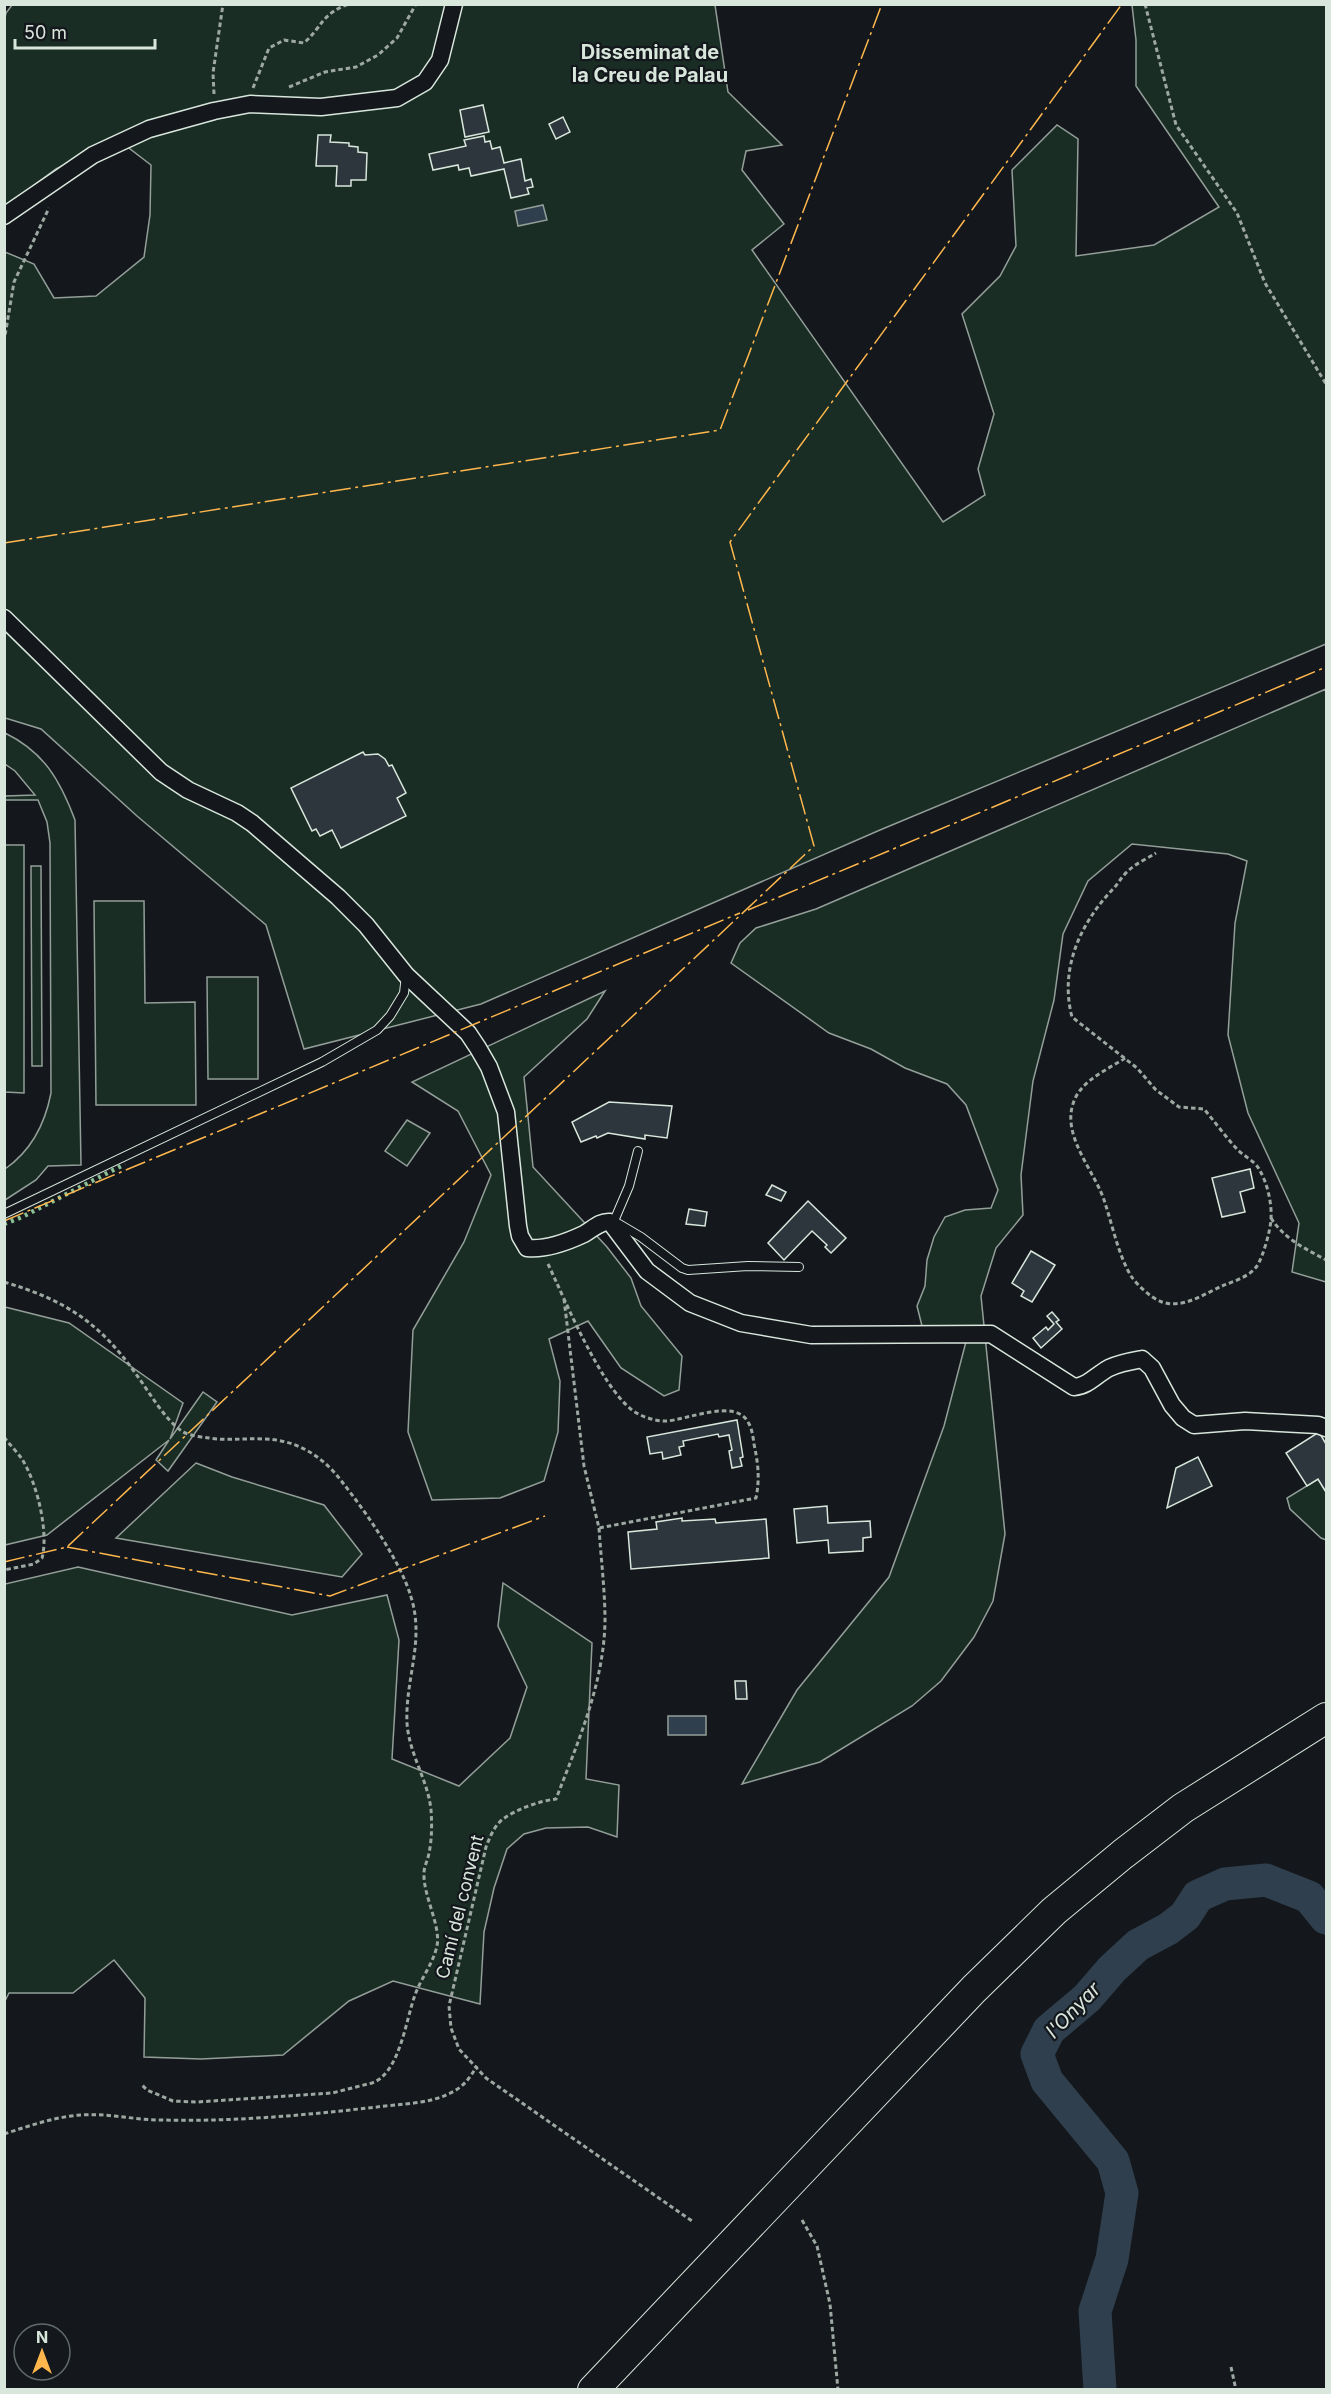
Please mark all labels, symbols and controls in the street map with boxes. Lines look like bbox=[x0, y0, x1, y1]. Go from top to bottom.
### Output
scale bar bbox=[15, 12, 154, 50]
text: 50 m bbox=[24, 22, 67, 43]
district label: Disseminat de la Creu de Palau bbox=[572, 40, 728, 87]
street label: Camí del convent bbox=[431, 1833, 488, 1981]
water label: l'Onyar bbox=[1041, 1977, 1106, 2043]
north arrow bbox=[12, 2322, 72, 2382]
text: N bbox=[36, 2327, 48, 2347]

